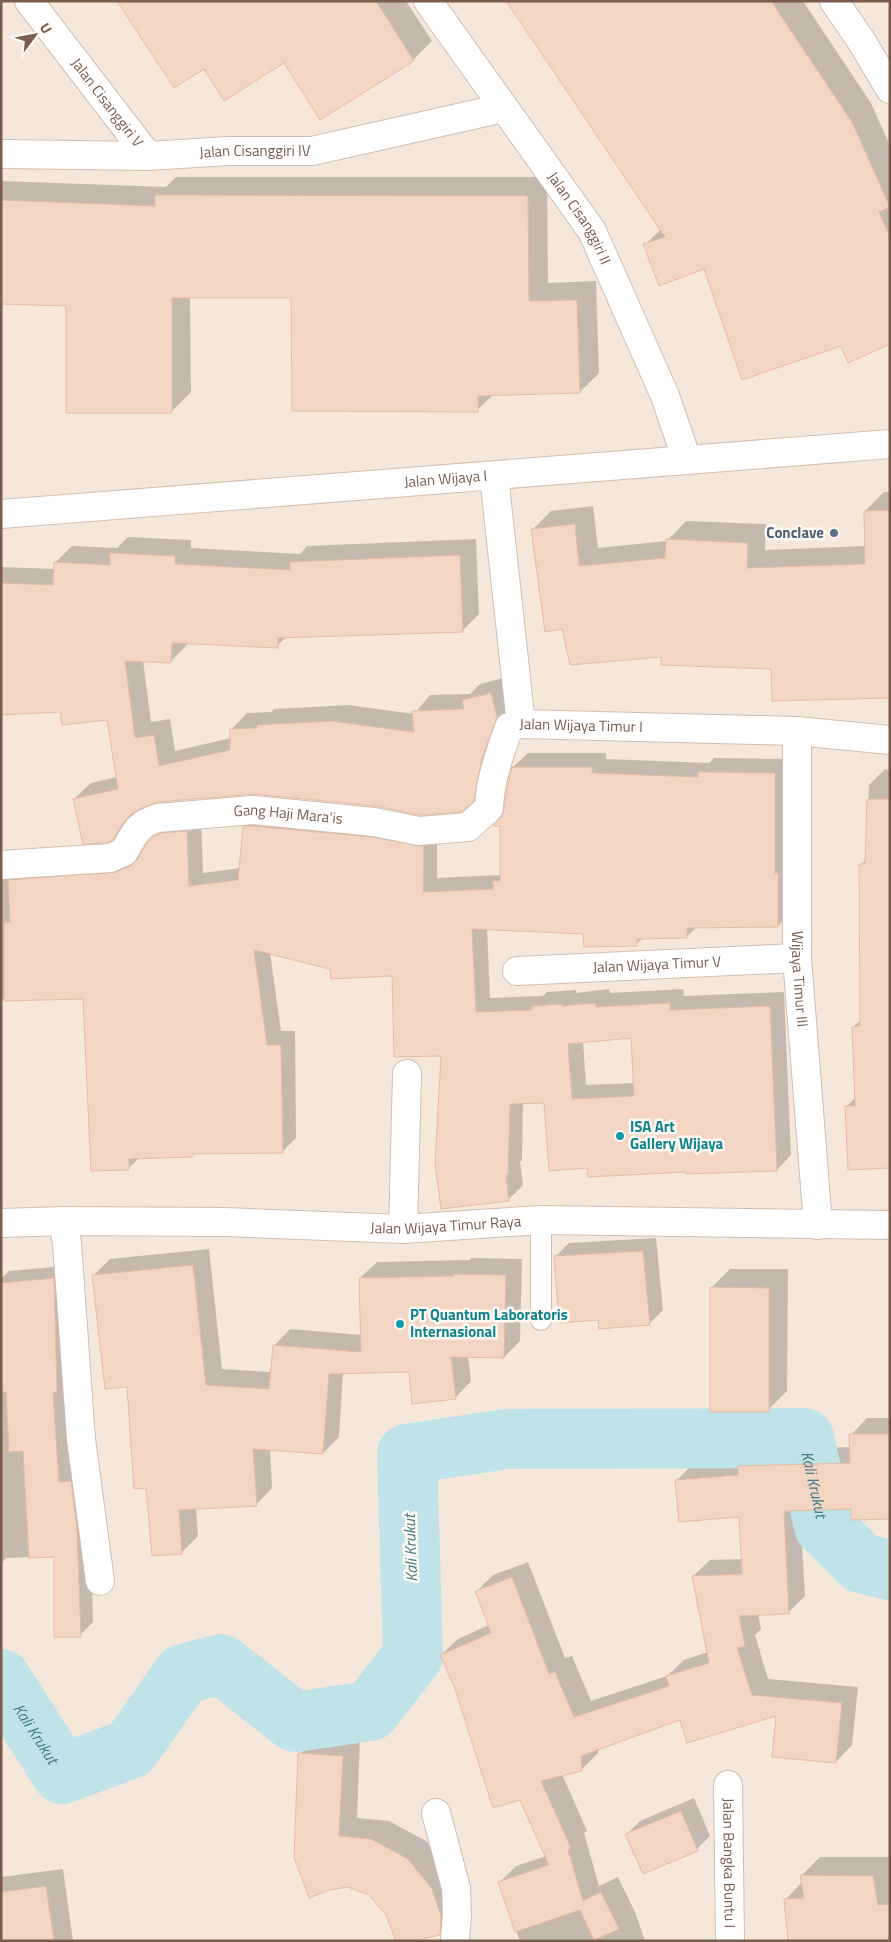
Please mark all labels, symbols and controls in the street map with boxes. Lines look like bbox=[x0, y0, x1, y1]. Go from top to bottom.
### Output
north arrow bbox=[10, 10, 60, 60]
text: U bbox=[35, 18, 58, 37]
street label: Jalan Cisanggiri V bbox=[65, 53, 149, 152]
street label: Jalan Cisanggiri IV bbox=[199, 139, 311, 164]
street label: Jalan Cisanggiri II bbox=[542, 167, 617, 268]
street label: Jalan Wijaya I bbox=[403, 464, 488, 493]
place label: Conclave bbox=[766, 521, 824, 544]
marker: Conclave bbox=[828, 527, 840, 539]
street label: Jalan Wijaya Timur I bbox=[519, 712, 643, 738]
street label: Gang Haji Mara'is bbox=[232, 798, 344, 830]
street label: Wijaya Timur III bbox=[786, 931, 814, 1028]
street label: Jalan Wijaya Timur V bbox=[592, 950, 722, 978]
place label: ISA Art Gallery Wijaya bbox=[630, 1115, 724, 1155]
marker: ISA Art Gallery Wijaya bbox=[614, 1130, 626, 1142]
street label: Jalan Wijaya Timur Raya bbox=[370, 1209, 522, 1240]
place label: PT Quantum Laboratoris Internasional bbox=[410, 1303, 568, 1343]
marker: PT Quantum Laboratoris Internasional bbox=[394, 1318, 406, 1330]
water label: Kali Krukut bbox=[795, 1449, 834, 1522]
water label: Kali Krukut bbox=[397, 1512, 423, 1582]
water label: Kali Krukut bbox=[8, 1699, 66, 1770]
street label: Jalan Bangka Buntu I bbox=[717, 1798, 742, 1928]

